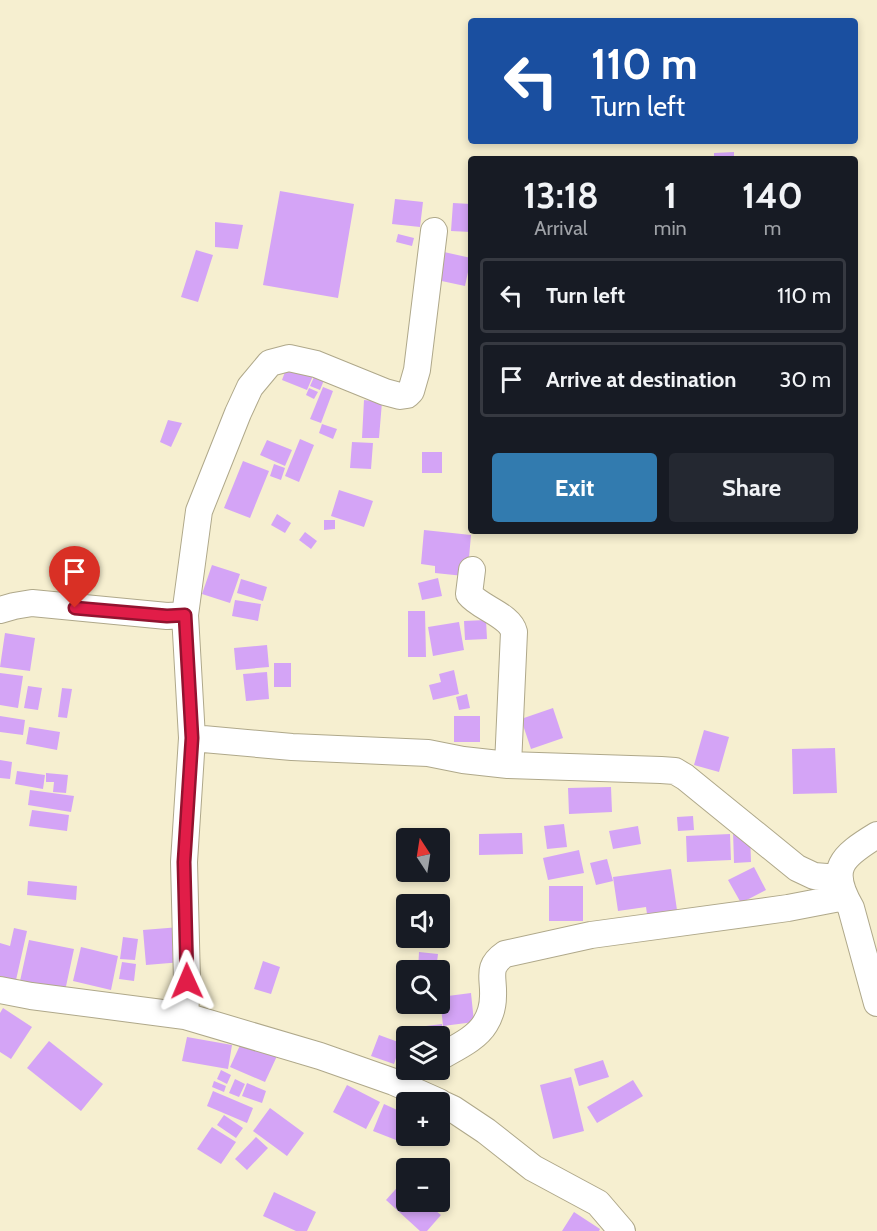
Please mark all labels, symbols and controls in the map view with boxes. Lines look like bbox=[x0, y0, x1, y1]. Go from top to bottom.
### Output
text: 110 m bbox=[591, 38, 698, 90]
icon: left bbox=[492, 42, 570, 120]
text: Turn left bbox=[591, 90, 685, 123]
text: 13:18 bbox=[523, 173, 599, 217]
text: 1 bbox=[664, 173, 677, 217]
text: 140 bbox=[742, 173, 803, 217]
text: Arrival bbox=[534, 216, 588, 240]
text: min bbox=[654, 216, 687, 240]
text: m bbox=[764, 216, 781, 240]
icon: left bbox=[495, 279, 528, 312]
text: Turn left bbox=[546, 282, 625, 309]
text: 110 m bbox=[777, 282, 831, 309]
icon: arrive bbox=[495, 363, 528, 396]
text: Arrive at destination bbox=[546, 366, 736, 393]
text: 30 m bbox=[779, 366, 831, 393]
button: Exit bbox=[492, 453, 657, 522]
button: Share bbox=[669, 453, 834, 522]
pin bbox=[49, 546, 100, 608]
icon: arrive bbox=[58, 555, 91, 588]
north arrow bbox=[396, 828, 450, 882]
map controls bbox=[396, 828, 450, 1212]
button: sound bbox=[396, 894, 450, 948]
position arrow bbox=[155, 949, 219, 1013]
button: search bbox=[396, 960, 450, 1014]
button: layers bbox=[396, 1026, 450, 1080]
button: + bbox=[396, 1092, 450, 1146]
button: − bbox=[396, 1158, 450, 1212]

